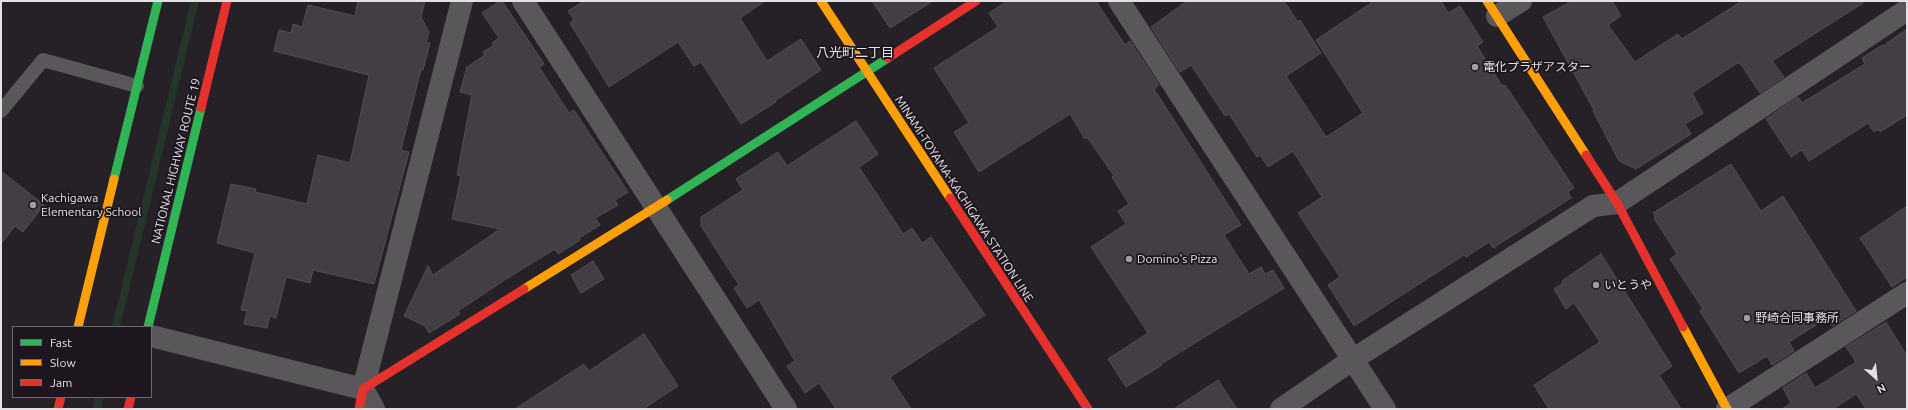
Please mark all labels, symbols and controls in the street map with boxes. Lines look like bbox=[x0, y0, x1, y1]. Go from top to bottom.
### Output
district label: 八光町二丁目 bbox=[816, 45, 894, 61]
place label: 電化プラザアスター bbox=[1483, 60, 1591, 74]
marker: 電化プラザアスター bbox=[1470, 62, 1480, 72]
street label: NATIONAL HIGHWAY ROUTE 19 bbox=[148, 77, 204, 245]
street label: MINAMI-TOYAMA-KACHIGAWA STATION LINE bbox=[892, 93, 1036, 305]
place label: Kachigawa Elementary School bbox=[41, 191, 141, 219]
marker: Kachigawa Elementary School bbox=[28, 200, 38, 210]
place label: Domino's Pizza bbox=[1137, 252, 1218, 266]
marker: Domino's Pizza bbox=[1124, 254, 1134, 264]
place label: いとうや bbox=[1604, 278, 1652, 292]
marker: いとうや bbox=[1591, 280, 1601, 290]
place label: 野崎合同事務所 bbox=[1755, 311, 1839, 325]
marker: 野崎合同事務所 bbox=[1742, 313, 1752, 323]
legend bbox=[12, 326, 152, 398]
text: Fast bbox=[50, 336, 72, 349]
text: Slow bbox=[50, 356, 76, 369]
north arrow bbox=[1856, 358, 1896, 398]
text: Jam bbox=[50, 376, 72, 389]
text: N bbox=[1875, 381, 1888, 396]

